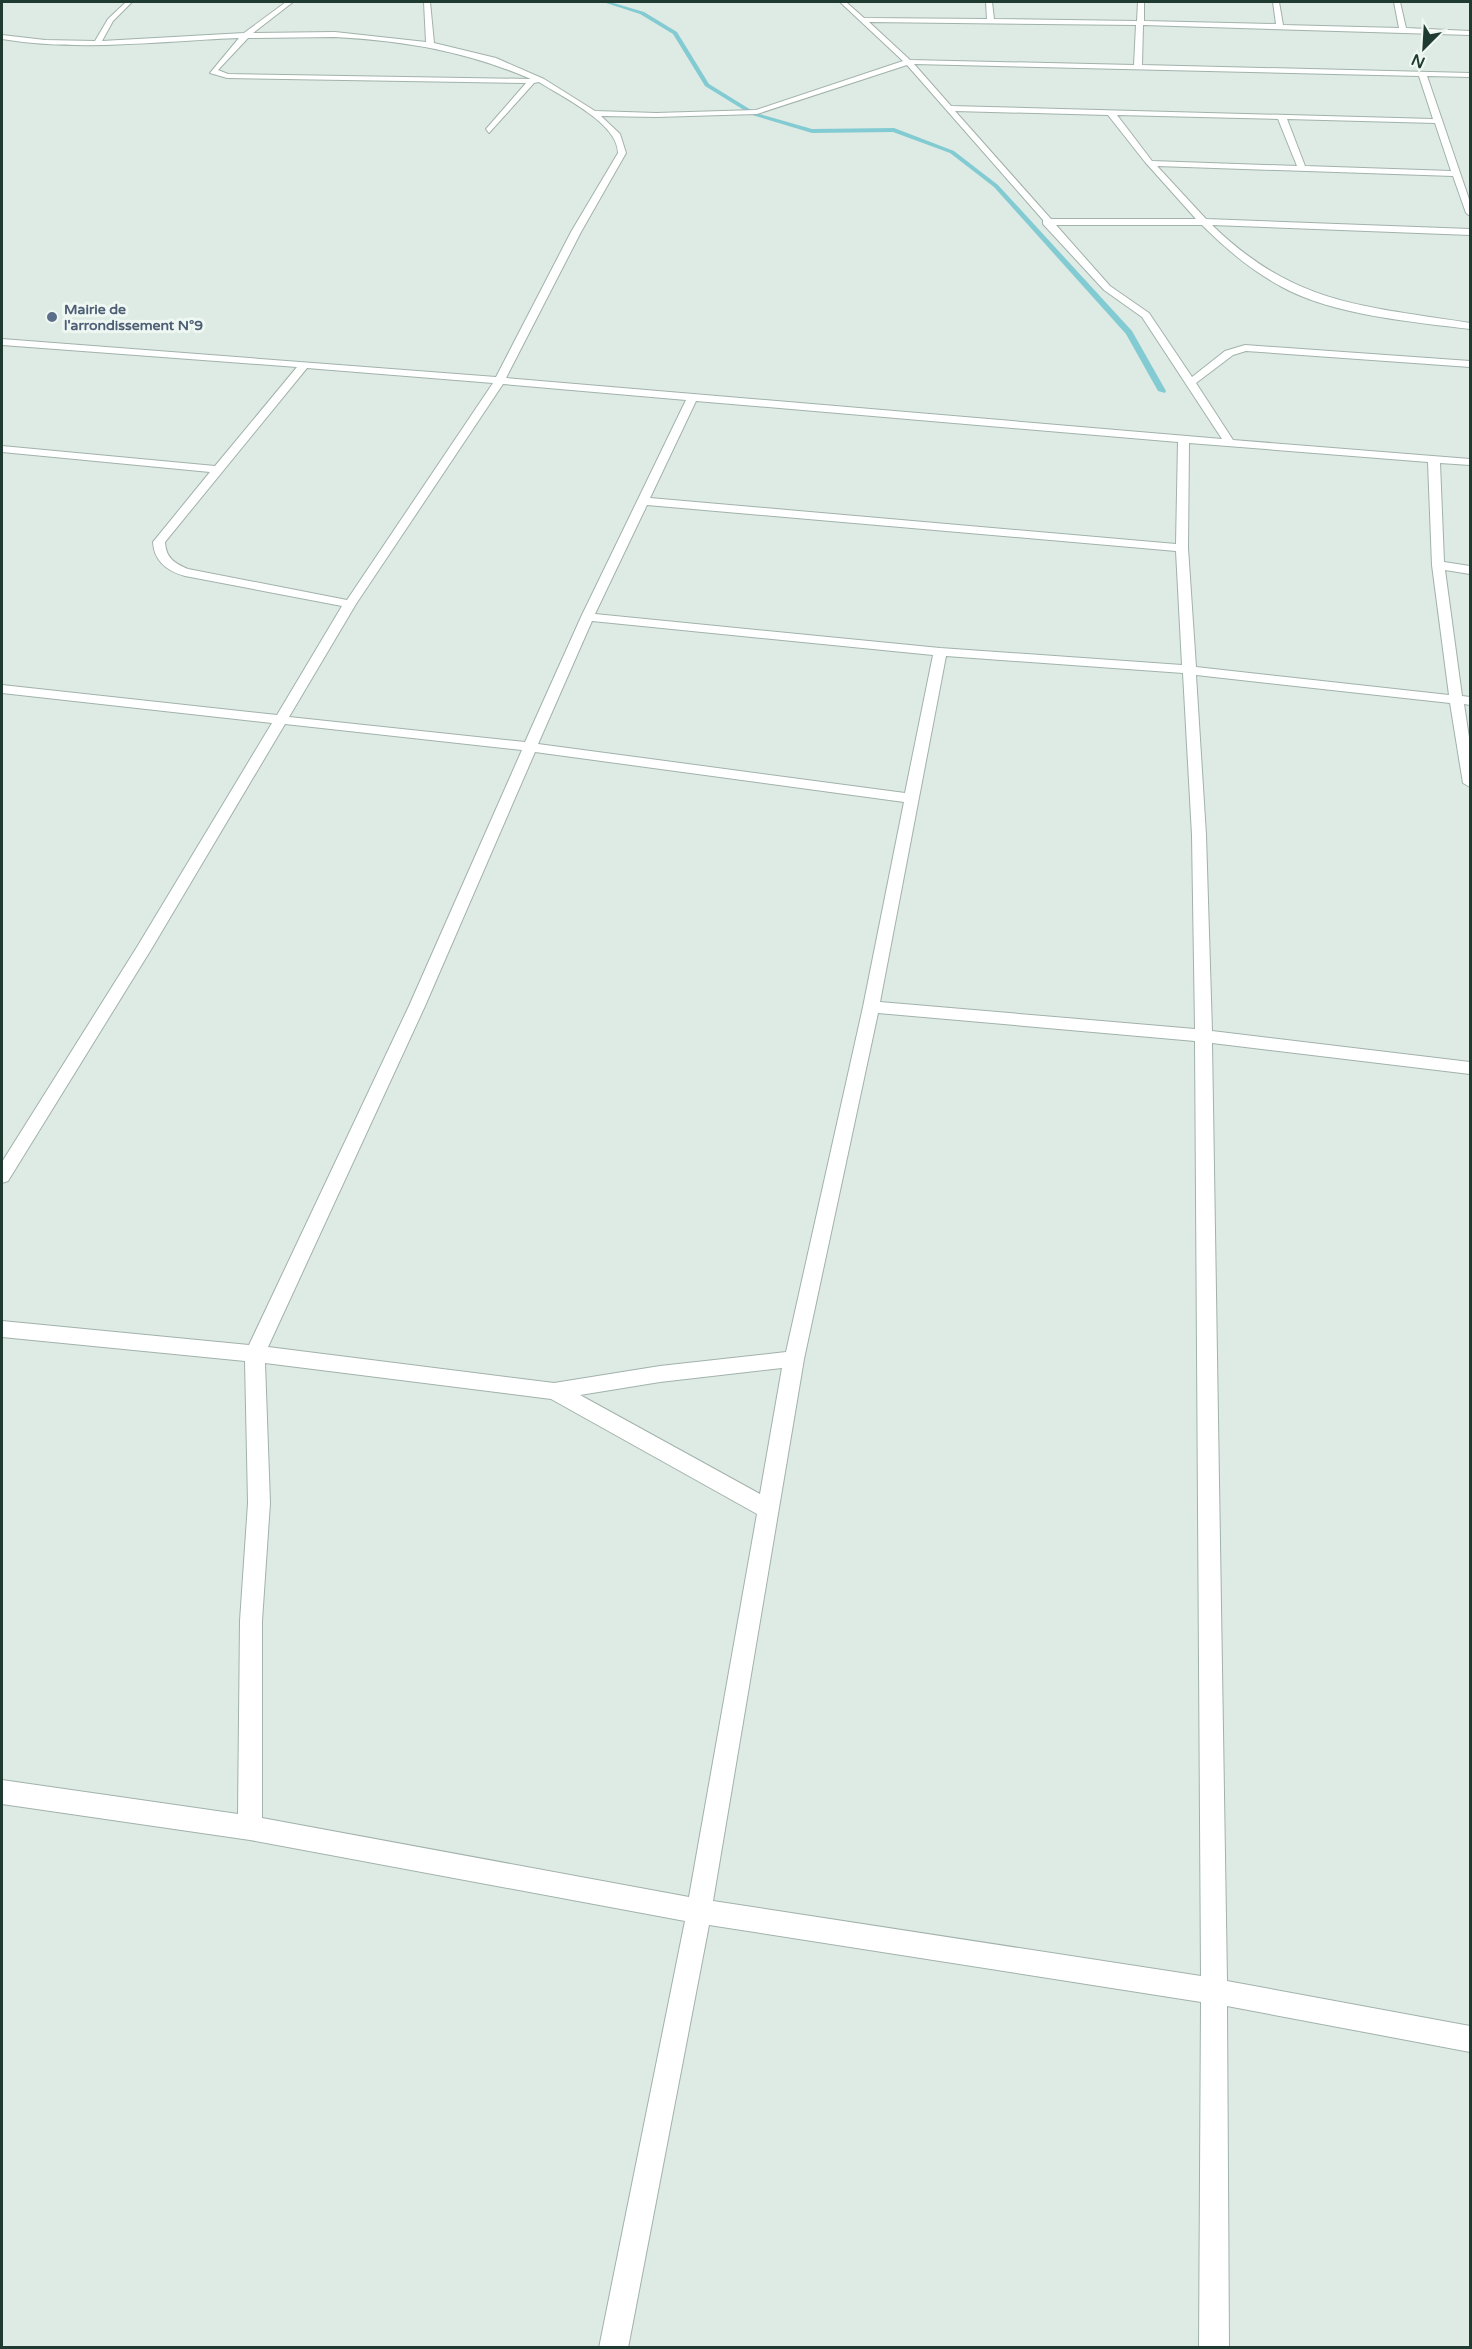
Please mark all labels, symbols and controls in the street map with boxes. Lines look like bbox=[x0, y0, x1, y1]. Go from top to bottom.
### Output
north arrow bbox=[1394, 18, 1454, 78]
text: N bbox=[1408, 49, 1428, 73]
place label: Mairie de l'arrondissement N°9 bbox=[64, 301, 203, 334]
marker: Mairie de l'arrondissement N°9 bbox=[45, 310, 59, 324]

